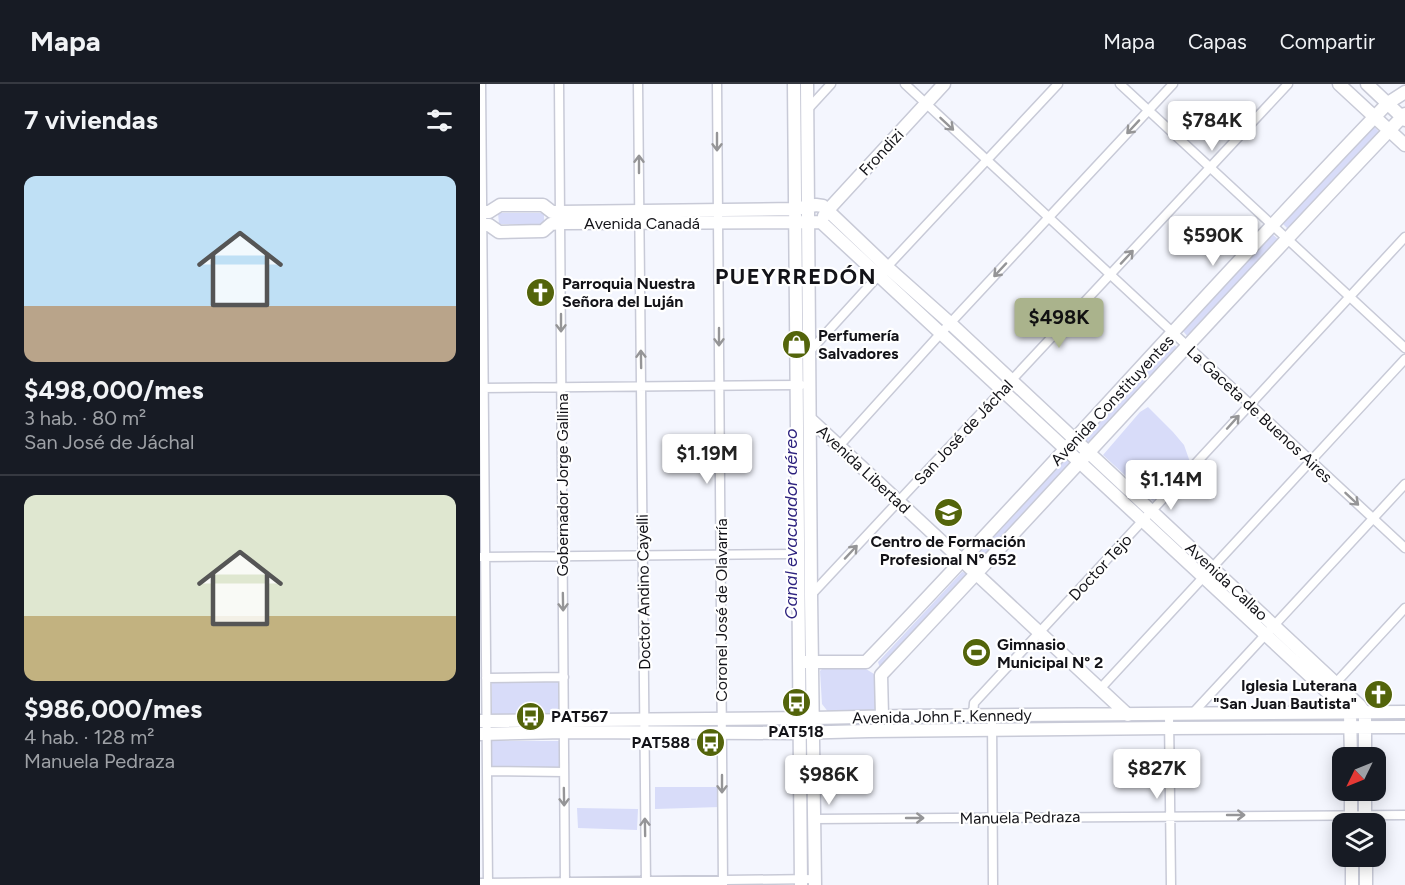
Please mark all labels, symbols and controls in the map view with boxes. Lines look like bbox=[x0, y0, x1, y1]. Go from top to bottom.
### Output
text: Mapa bbox=[30, 24, 101, 58]
text: Mapa bbox=[1103, 29, 1155, 54]
text: Capas bbox=[1188, 29, 1247, 54]
text: Compartir bbox=[1280, 29, 1375, 54]
pin: $784K bbox=[1170, 101, 1254, 152]
text: 7 viviendas bbox=[24, 104, 158, 136]
icon: filters bbox=[423, 104, 456, 137]
text: $784K bbox=[1182, 108, 1242, 132]
one-way arrow bbox=[940, 117, 955, 131]
one-way arrow bbox=[1126, 119, 1140, 134]
street label: Frondizi bbox=[855, 125, 908, 180]
one-way arrow bbox=[712, 132, 723, 152]
one-way arrow bbox=[633, 154, 645, 174]
street label: Avenida Canadá bbox=[584, 214, 700, 233]
icon: home bbox=[186, 215, 294, 323]
pin: $590K bbox=[1171, 216, 1255, 267]
text: $590K bbox=[1183, 223, 1243, 247]
one-way arrow bbox=[1120, 249, 1134, 264]
one-way arrow bbox=[993, 262, 1008, 277]
district label: PUEYRREDÓN bbox=[715, 263, 877, 290]
place label: Parroquia Nuestra Señora del Luján bbox=[562, 274, 695, 311]
church icon: Parroquia Nuestra Señora del Luján bbox=[525, 276, 557, 308]
pin: $498K bbox=[1017, 298, 1101, 349]
text: $498K bbox=[1029, 305, 1089, 329]
one-way arrow bbox=[555, 313, 566, 333]
place label: Perfumería Salvadores bbox=[818, 326, 899, 363]
one-way arrow bbox=[713, 327, 725, 347]
shop icon: Perfumería Salvadores bbox=[781, 328, 813, 360]
street label: Avenida Constituyentes bbox=[1047, 331, 1178, 470]
street label: La Gaceta de Buenos Aires bbox=[1183, 342, 1336, 487]
one-way arrow bbox=[635, 349, 647, 369]
text: $498,000/mes bbox=[24, 374, 204, 406]
street label: San José de Jáchal bbox=[910, 376, 1017, 489]
street label: Gobernador Jorge Gallina bbox=[553, 393, 572, 577]
text: 3 hab. · 80 m² bbox=[24, 406, 146, 430]
one-way arrow bbox=[1226, 415, 1240, 430]
street label: Avenida Libertad bbox=[813, 421, 914, 517]
water label: Canal evacuador aéreo bbox=[780, 428, 802, 620]
text: San José de Jáchal bbox=[24, 430, 194, 454]
pin: $1.19M bbox=[658, 434, 756, 485]
text: $1.19M bbox=[676, 441, 738, 465]
pin: $1.14M bbox=[1122, 460, 1220, 511]
text: $1.14M bbox=[1140, 467, 1202, 491]
one-way arrow bbox=[1344, 492, 1359, 506]
school or university icon: Centro de Formación Profesional N° 652 bbox=[932, 497, 964, 529]
street label: Doctor Andino Cayelli bbox=[633, 514, 654, 670]
street label: Coronel José de Olavarría bbox=[712, 518, 731, 702]
street label: Doctor Tejo bbox=[1065, 530, 1136, 604]
place label: Centro de Formación Profesional N° 652 bbox=[870, 532, 1026, 569]
icon: home bbox=[186, 534, 294, 642]
street label: Avenida Callao bbox=[1181, 538, 1272, 624]
one-way arrow bbox=[843, 545, 858, 560]
one-way arrow bbox=[557, 592, 569, 612]
place label: Gimnasio Municipal N° 2 bbox=[997, 635, 1103, 672]
sports icon: Gimnasio Municipal N° 2 bbox=[960, 637, 992, 669]
place label: Iglesia Luterana "San Juan Bautista" bbox=[1213, 676, 1357, 713]
church icon: Iglesia Luterana "San Juan Bautista" bbox=[1362, 678, 1394, 710]
bus stop icon: PAT518 bbox=[780, 687, 812, 719]
text: $986,000/mes bbox=[24, 693, 202, 725]
bus stop icon: PAT567 bbox=[514, 700, 546, 732]
street label: Avenida John F. Kennedy bbox=[852, 705, 1033, 728]
place label: PAT567 bbox=[551, 707, 608, 726]
place label: PAT518 bbox=[768, 722, 824, 741]
text: 4 hab. · 128 m² bbox=[24, 725, 154, 749]
bus stop icon: PAT588 bbox=[695, 726, 727, 758]
place label: PAT588 bbox=[631, 733, 690, 752]
north arrow bbox=[1332, 747, 1386, 801]
map controls bbox=[1332, 747, 1386, 867]
text: Manuela Pedraza bbox=[24, 749, 175, 773]
pin: $827K bbox=[1115, 749, 1199, 800]
pin: $986K bbox=[787, 755, 871, 806]
text: $827K bbox=[1127, 756, 1187, 780]
text: $986K bbox=[799, 762, 859, 786]
one-way arrow bbox=[716, 774, 728, 794]
one-way arrow bbox=[558, 787, 570, 807]
street label: Manuela Pedraza bbox=[959, 807, 1081, 828]
one-way arrow bbox=[1225, 809, 1245, 821]
one-way arrow bbox=[904, 812, 924, 824]
button: layers bbox=[1332, 813, 1386, 867]
one-way arrow bbox=[639, 817, 651, 837]

